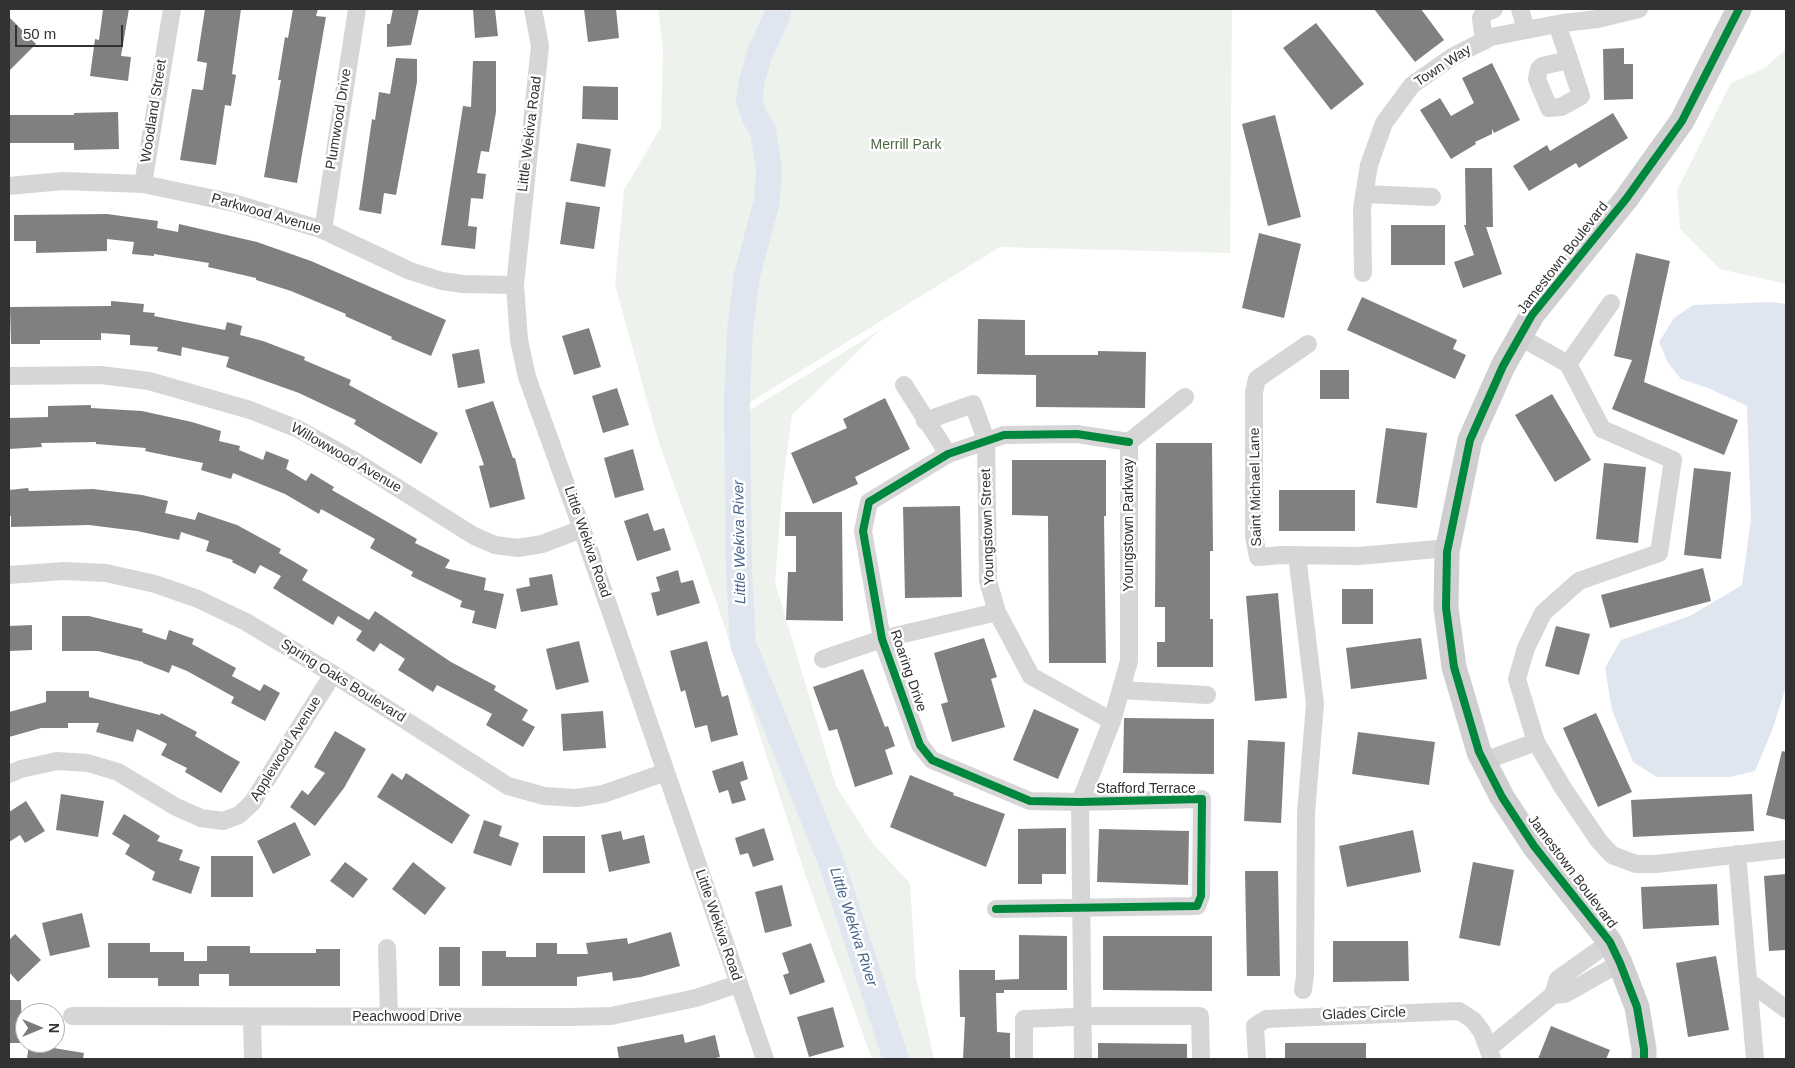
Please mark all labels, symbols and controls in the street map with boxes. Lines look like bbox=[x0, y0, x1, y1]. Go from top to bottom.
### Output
scale bar bbox=[18, 15, 125, 47]
text: 50 m bbox=[23, 25, 56, 42]
street label: Town Way bbox=[1412, 42, 1474, 90]
street label: Woodland Street bbox=[138, 58, 170, 164]
street label: Plumwood Drive bbox=[323, 67, 355, 171]
street label: Little Wekiva Road bbox=[515, 75, 545, 193]
park label: Merrill Park bbox=[871, 137, 941, 153]
street label: Parkwood Avenue bbox=[209, 190, 323, 238]
street label: Jamestown Boulevard bbox=[1514, 199, 1612, 317]
street label: Willowwood Avenue bbox=[288, 419, 404, 497]
street label: Saint Michael Lane bbox=[1247, 427, 1265, 547]
street label: Youngstown Parkway bbox=[1121, 458, 1137, 592]
street label: Youngstown Street bbox=[978, 468, 998, 586]
water label: Little Wekiva River bbox=[730, 480, 750, 604]
street label: Little Wekiva Road bbox=[560, 484, 614, 600]
street label: Roaring Drive bbox=[886, 628, 930, 714]
street label: Spring Oaks Boulevard bbox=[278, 636, 408, 726]
street label: Applewood Avenue bbox=[247, 693, 325, 805]
street label: Stafford Terrace bbox=[1096, 781, 1196, 797]
street label: Jamestown Boulevard bbox=[1524, 812, 1620, 932]
water label: Little Wekiva River bbox=[825, 865, 881, 989]
street label: Little Wekiva Road bbox=[691, 867, 745, 983]
north arrow bbox=[15, 1003, 65, 1053]
street label: Glades Circle bbox=[1322, 1004, 1406, 1024]
street label: Peachwood Drive bbox=[352, 1009, 462, 1025]
text: N bbox=[46, 1023, 62, 1033]

